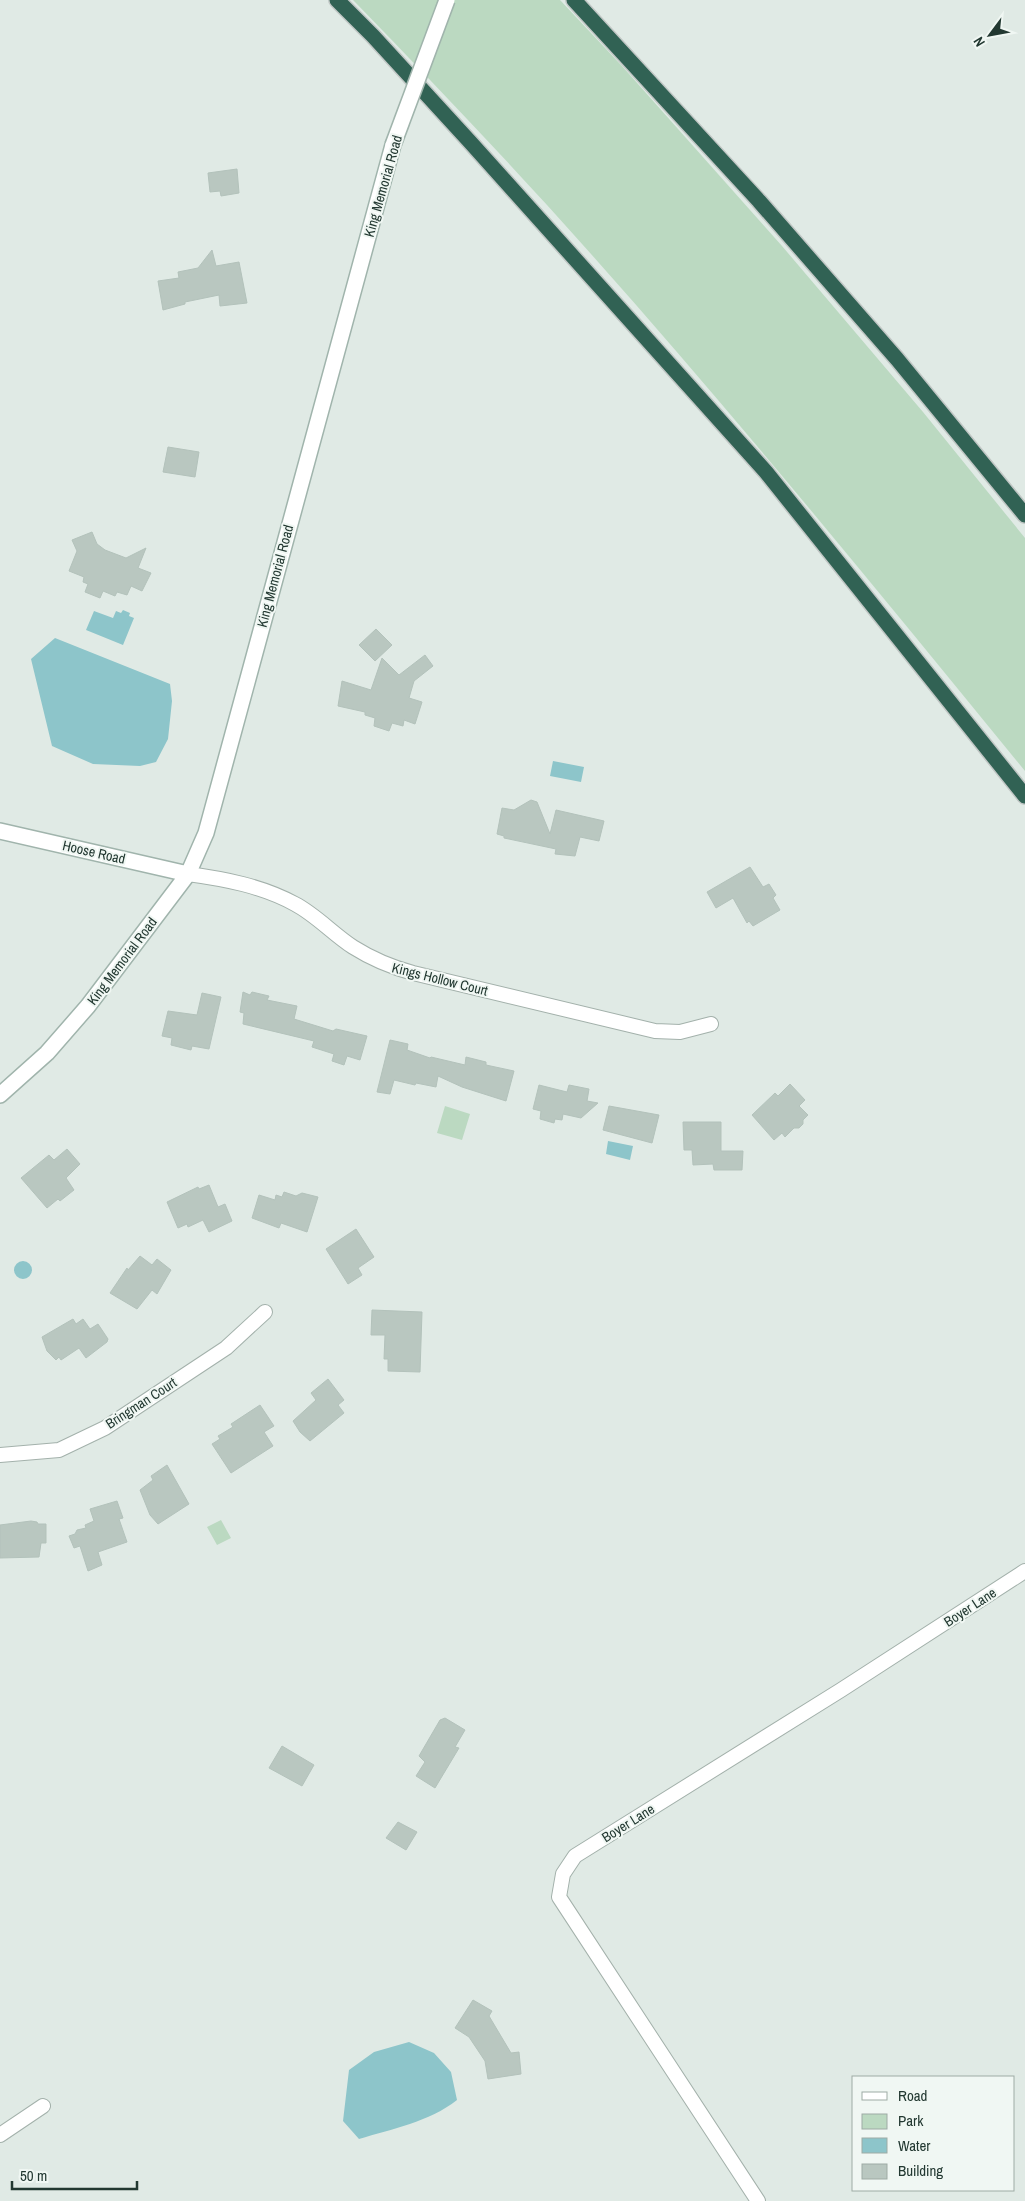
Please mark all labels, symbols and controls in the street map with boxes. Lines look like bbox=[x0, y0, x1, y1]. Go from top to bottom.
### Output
north arrow bbox=[965, 10, 1015, 60]
text: N bbox=[969, 34, 989, 50]
street label: King Memorial Road bbox=[360, 133, 406, 239]
street label: King Memorial Road bbox=[253, 523, 297, 629]
street label: Hoose Road bbox=[61, 836, 127, 868]
street label: King Memorial Road bbox=[83, 914, 161, 1008]
street label: Kings Hollow Court bbox=[390, 958, 490, 1000]
street label: Bringman Court bbox=[102, 1373, 180, 1433]
street label: Boyer Lane bbox=[940, 1583, 1000, 1631]
street label: Boyer Lane bbox=[598, 1800, 658, 1846]
legend bbox=[852, 2076, 1015, 2191]
text: Road bbox=[898, 2085, 927, 2106]
text: Park bbox=[898, 2110, 924, 2131]
text: Water bbox=[898, 2135, 930, 2156]
scale bar bbox=[12, 2158, 138, 2190]
text: Building bbox=[898, 2160, 943, 2181]
text: 50 m bbox=[20, 2165, 47, 2186]

